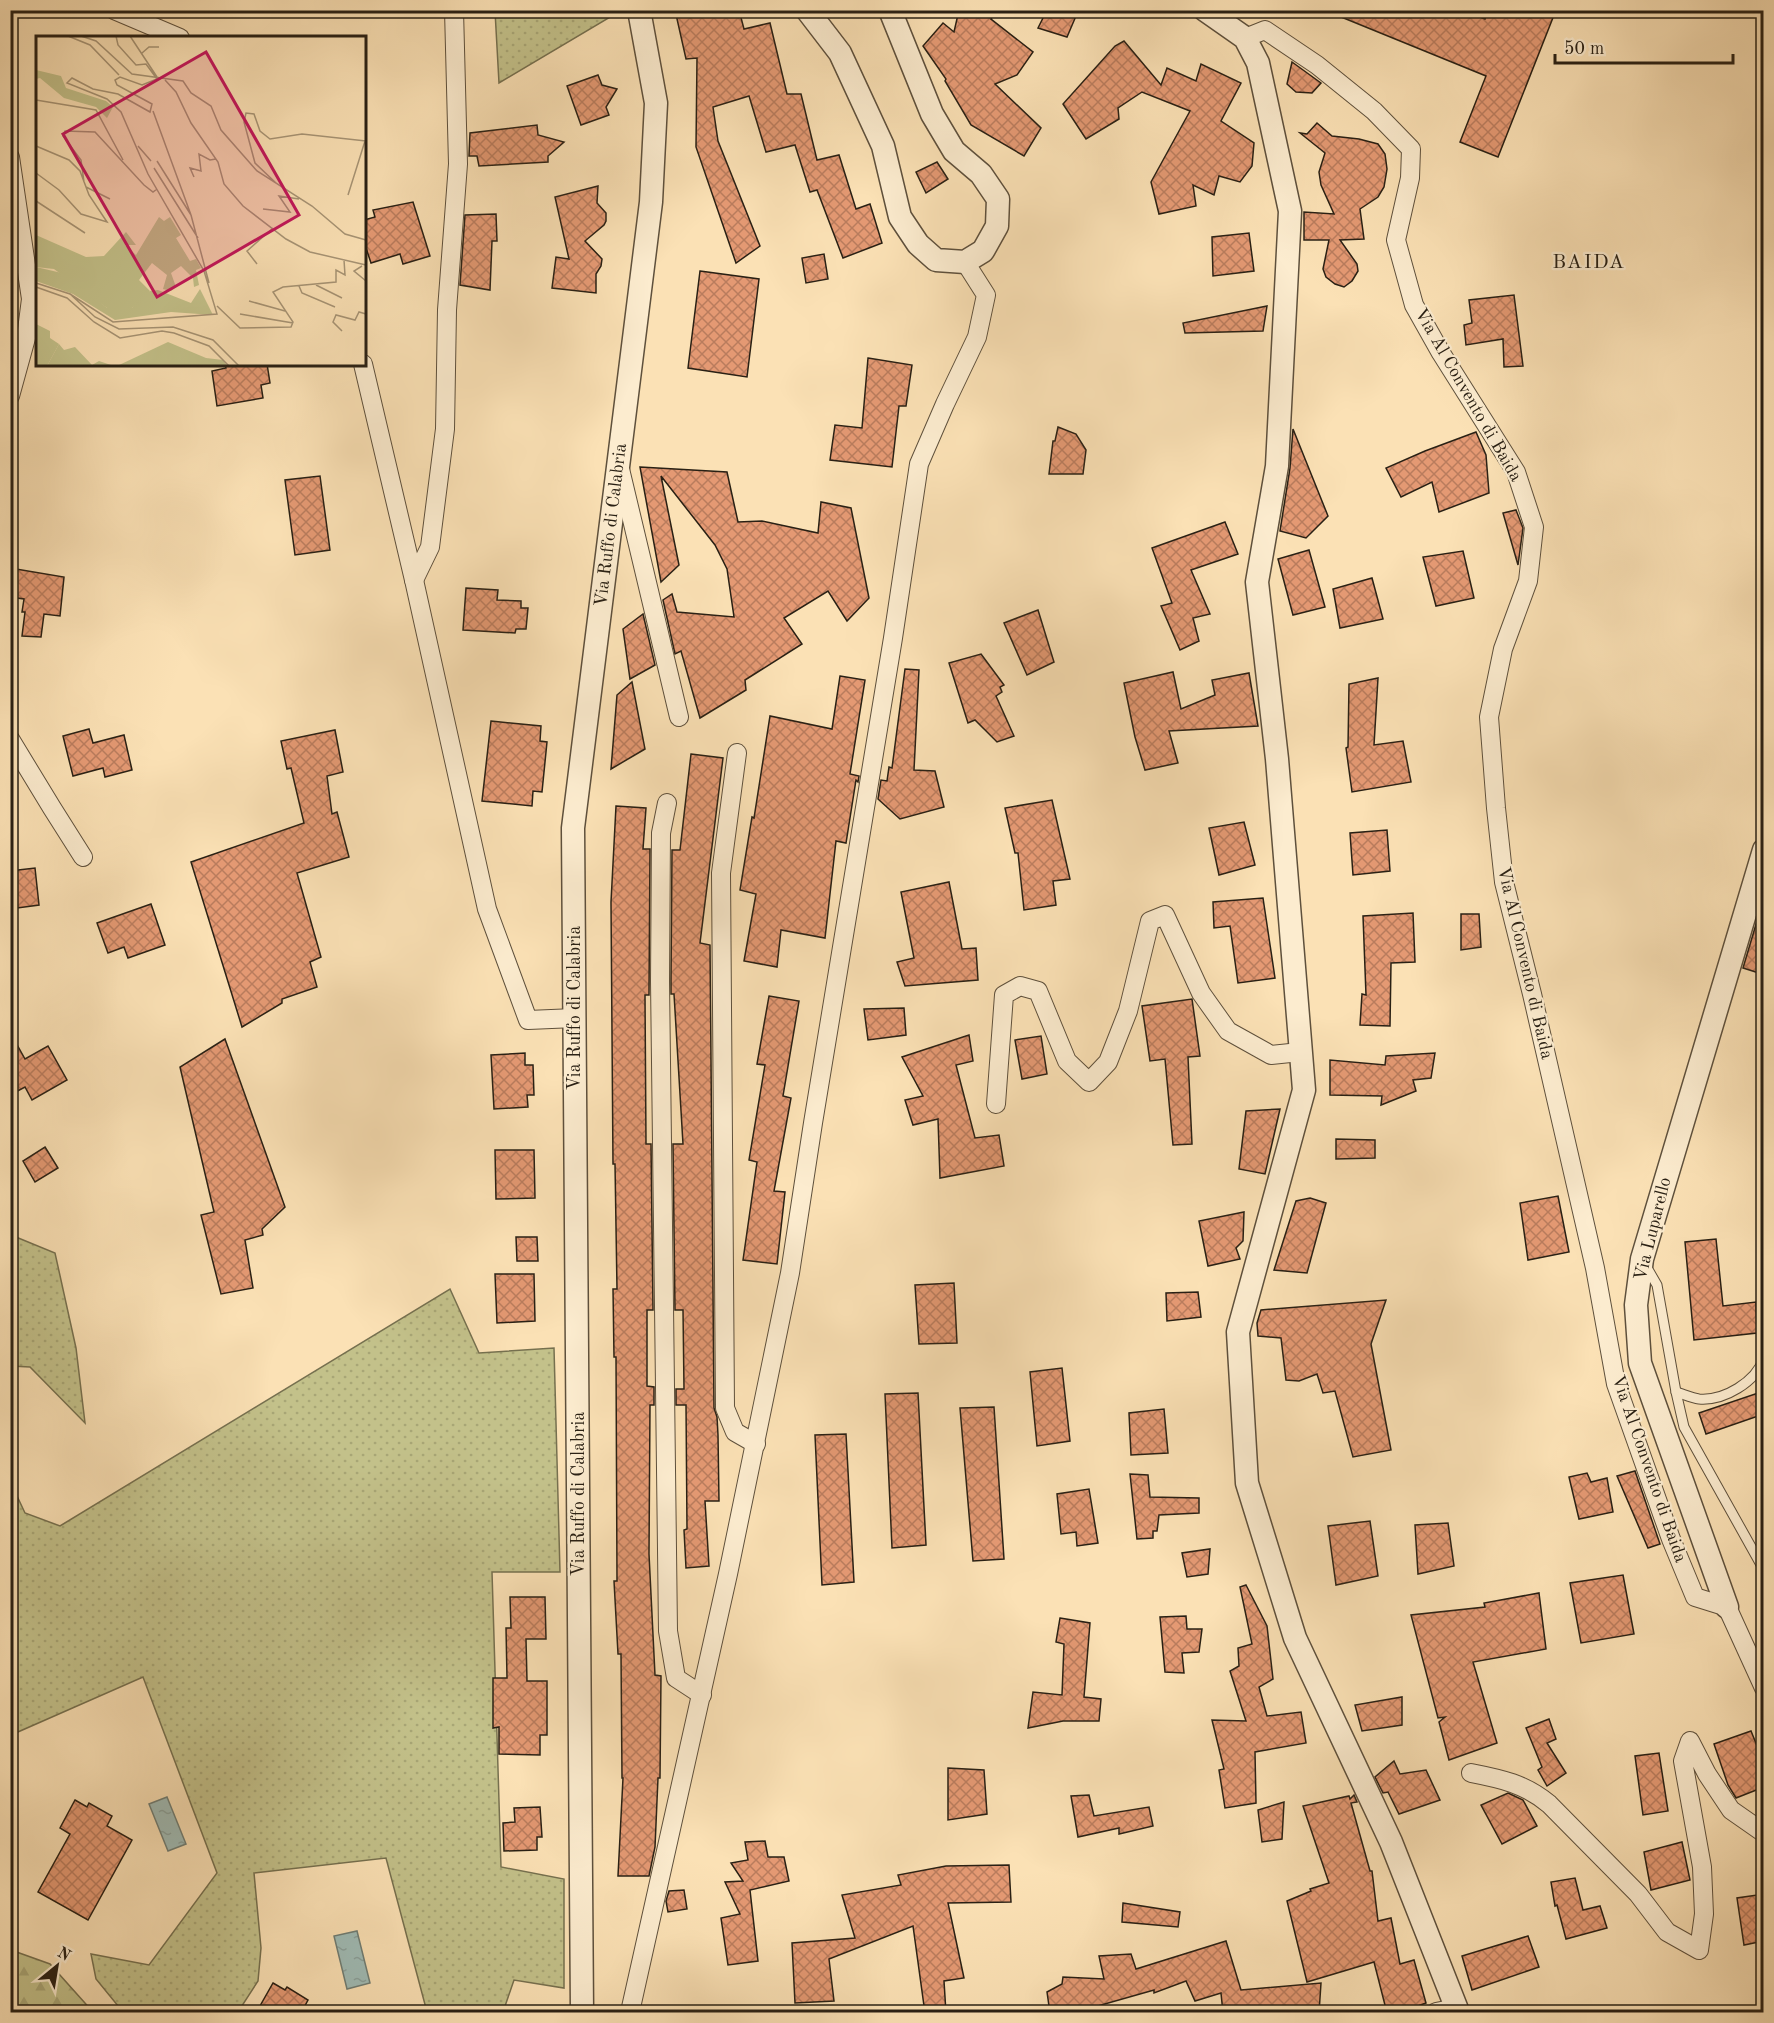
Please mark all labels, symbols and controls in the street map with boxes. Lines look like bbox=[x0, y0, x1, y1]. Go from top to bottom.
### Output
scale bar bbox=[1555, 27, 1734, 65]
inset map bbox=[36, 36, 366, 366]
text: 50 m bbox=[1564, 40, 1604, 58]
district label: BAIDA bbox=[1552, 253, 1626, 273]
street label: Via Al Convento di Baida bbox=[1411, 305, 1525, 485]
street label: Via Ruffo di Calabria bbox=[592, 442, 630, 608]
street label: Via Al Convento di Baida bbox=[1494, 865, 1556, 1061]
street label: Via Ruffo di Calabria bbox=[566, 926, 584, 1090]
street label: Via Luparello bbox=[1631, 1175, 1675, 1283]
street label: Via Al Convento di Baida bbox=[1608, 1373, 1690, 1565]
street label: Via Ruffo di Calabria bbox=[570, 1412, 588, 1576]
north arrow bbox=[27, 1936, 87, 1996]
text: N bbox=[54, 1945, 73, 1965]

